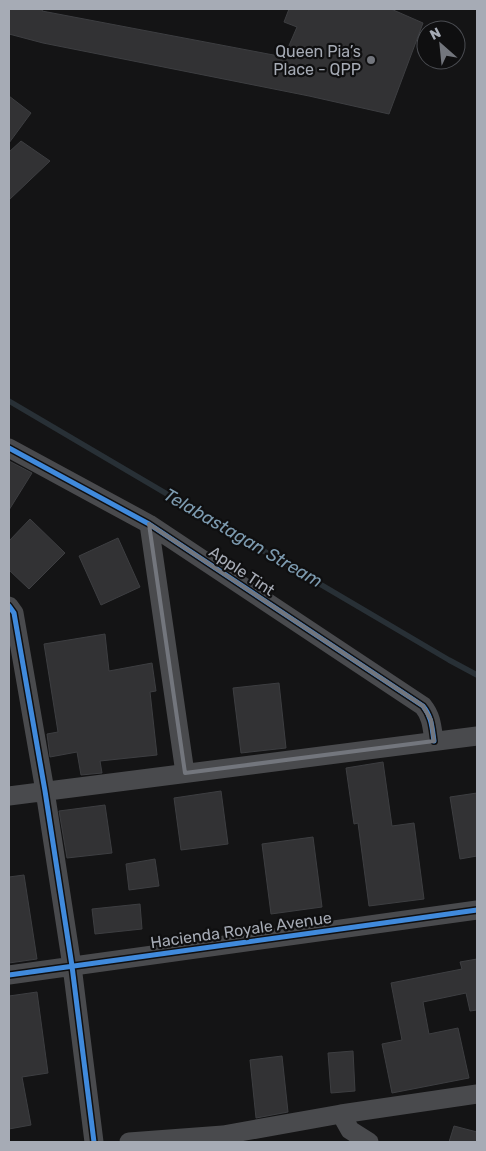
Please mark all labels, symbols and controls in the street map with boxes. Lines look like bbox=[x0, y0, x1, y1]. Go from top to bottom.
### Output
north arrow bbox=[416, 20, 466, 70]
text: N bbox=[427, 24, 444, 44]
place label: Queen Pia’s Place - QPP bbox=[273, 42, 361, 79]
marker: Queen Pia’s Place - QPP bbox=[365, 54, 377, 66]
water label: Telabastagan Stream bbox=[160, 484, 326, 592]
street label: Apple Tint bbox=[206, 542, 278, 600]
street label: Hacienda Royale Avenue bbox=[149, 908, 333, 952]

